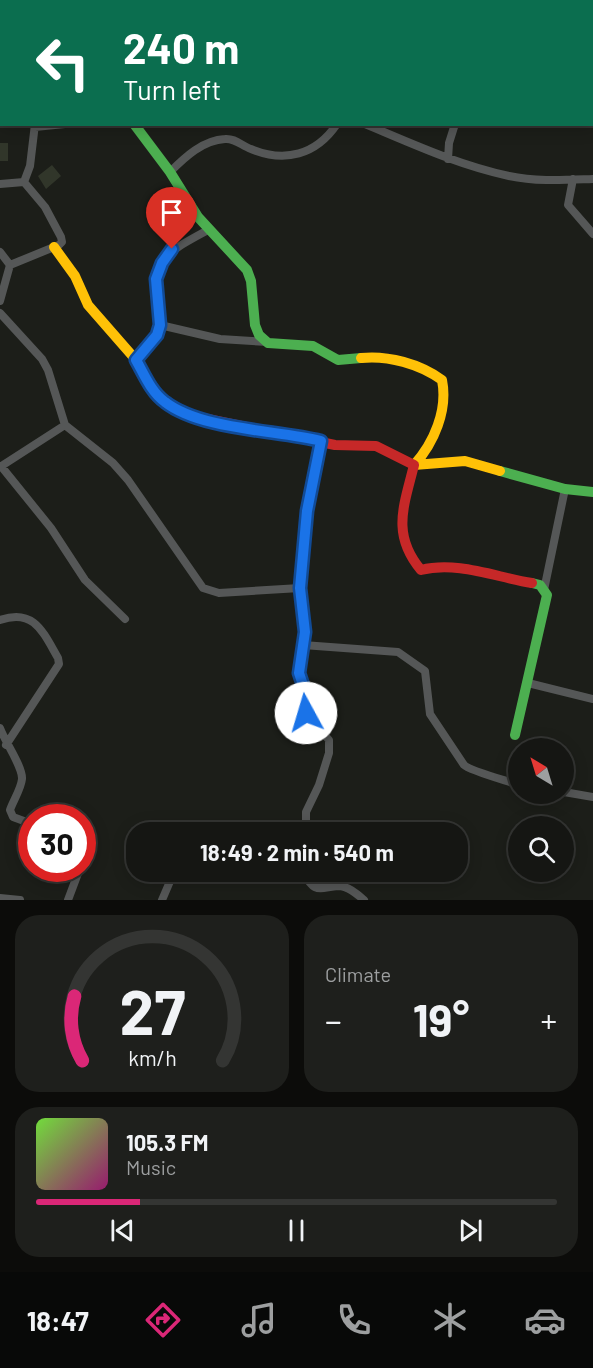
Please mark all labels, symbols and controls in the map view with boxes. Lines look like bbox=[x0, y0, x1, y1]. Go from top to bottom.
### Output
text: 240 m bbox=[123, 22, 239, 72]
icon: left bbox=[24, 24, 102, 102]
text: Turn left bbox=[123, 73, 221, 105]
pin bbox=[146, 187, 197, 249]
icon: arrive bbox=[155, 196, 188, 229]
position arrow bbox=[274, 681, 338, 745]
north arrow bbox=[508, 738, 574, 804]
map controls bbox=[508, 738, 574, 882]
speed limit sign: 30 bbox=[18, 804, 96, 882]
button: search bbox=[508, 816, 574, 882]
text: 18:49 · 2 min · 540 m bbox=[200, 839, 394, 865]
text: Climate bbox=[325, 962, 391, 986]
text: 27 bbox=[119, 973, 185, 1047]
text: 19° bbox=[413, 992, 469, 1046]
text: − bbox=[325, 1000, 342, 1040]
text: + bbox=[541, 1000, 557, 1040]
text: km/h bbox=[128, 1045, 176, 1070]
text: 105.3 FM bbox=[126, 1129, 208, 1155]
text: Music bbox=[126, 1155, 176, 1179]
icon: previous bbox=[106, 1214, 139, 1247]
icon: pause bbox=[280, 1214, 313, 1247]
icon: next bbox=[454, 1214, 487, 1247]
icon: directions bbox=[142, 1299, 184, 1341]
icon: music bbox=[238, 1299, 280, 1341]
icon: phone bbox=[333, 1299, 375, 1341]
icon: climate bbox=[429, 1299, 471, 1341]
icon: car bbox=[524, 1299, 566, 1341]
text: 18:47 bbox=[27, 1304, 89, 1336]

